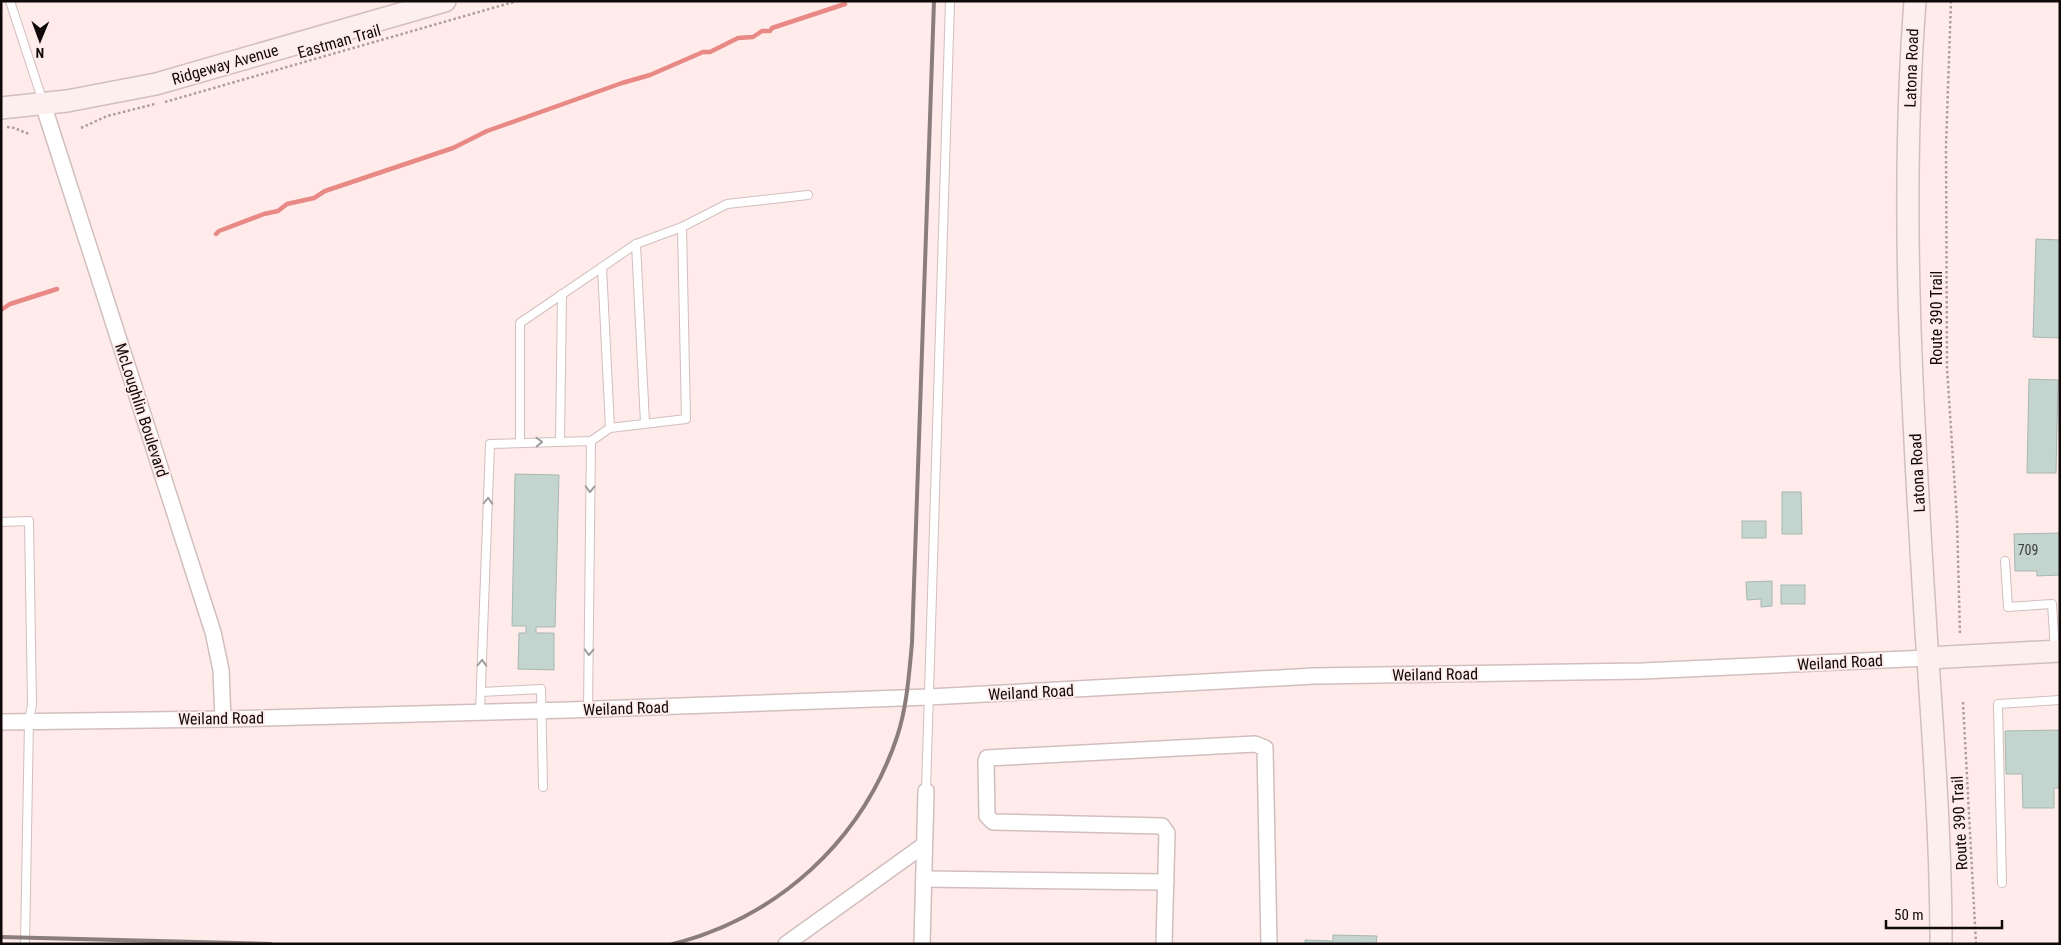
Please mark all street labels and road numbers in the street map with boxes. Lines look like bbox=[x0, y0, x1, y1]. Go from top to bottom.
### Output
street label: Eastman Trail bbox=[295, 21, 383, 62]
street label: Latona Road bbox=[1901, 28, 1922, 108]
street label: Ridgeway Avenue bbox=[170, 40, 281, 89]
street label: Route 390 Trail bbox=[1927, 271, 1946, 365]
street label: McLoughlin Boulevard bbox=[111, 341, 172, 480]
street label: Latona Road bbox=[1906, 433, 1929, 513]
street label: Weiland Road bbox=[1797, 651, 1883, 674]
street label: Weiland Road bbox=[1392, 664, 1478, 685]
street label: Weiland Road bbox=[988, 681, 1074, 704]
street label: Weiland Road bbox=[583, 698, 669, 719]
street label: Weiland Road bbox=[178, 708, 264, 729]
street label: Route 390 Trail bbox=[1948, 775, 1971, 871]

